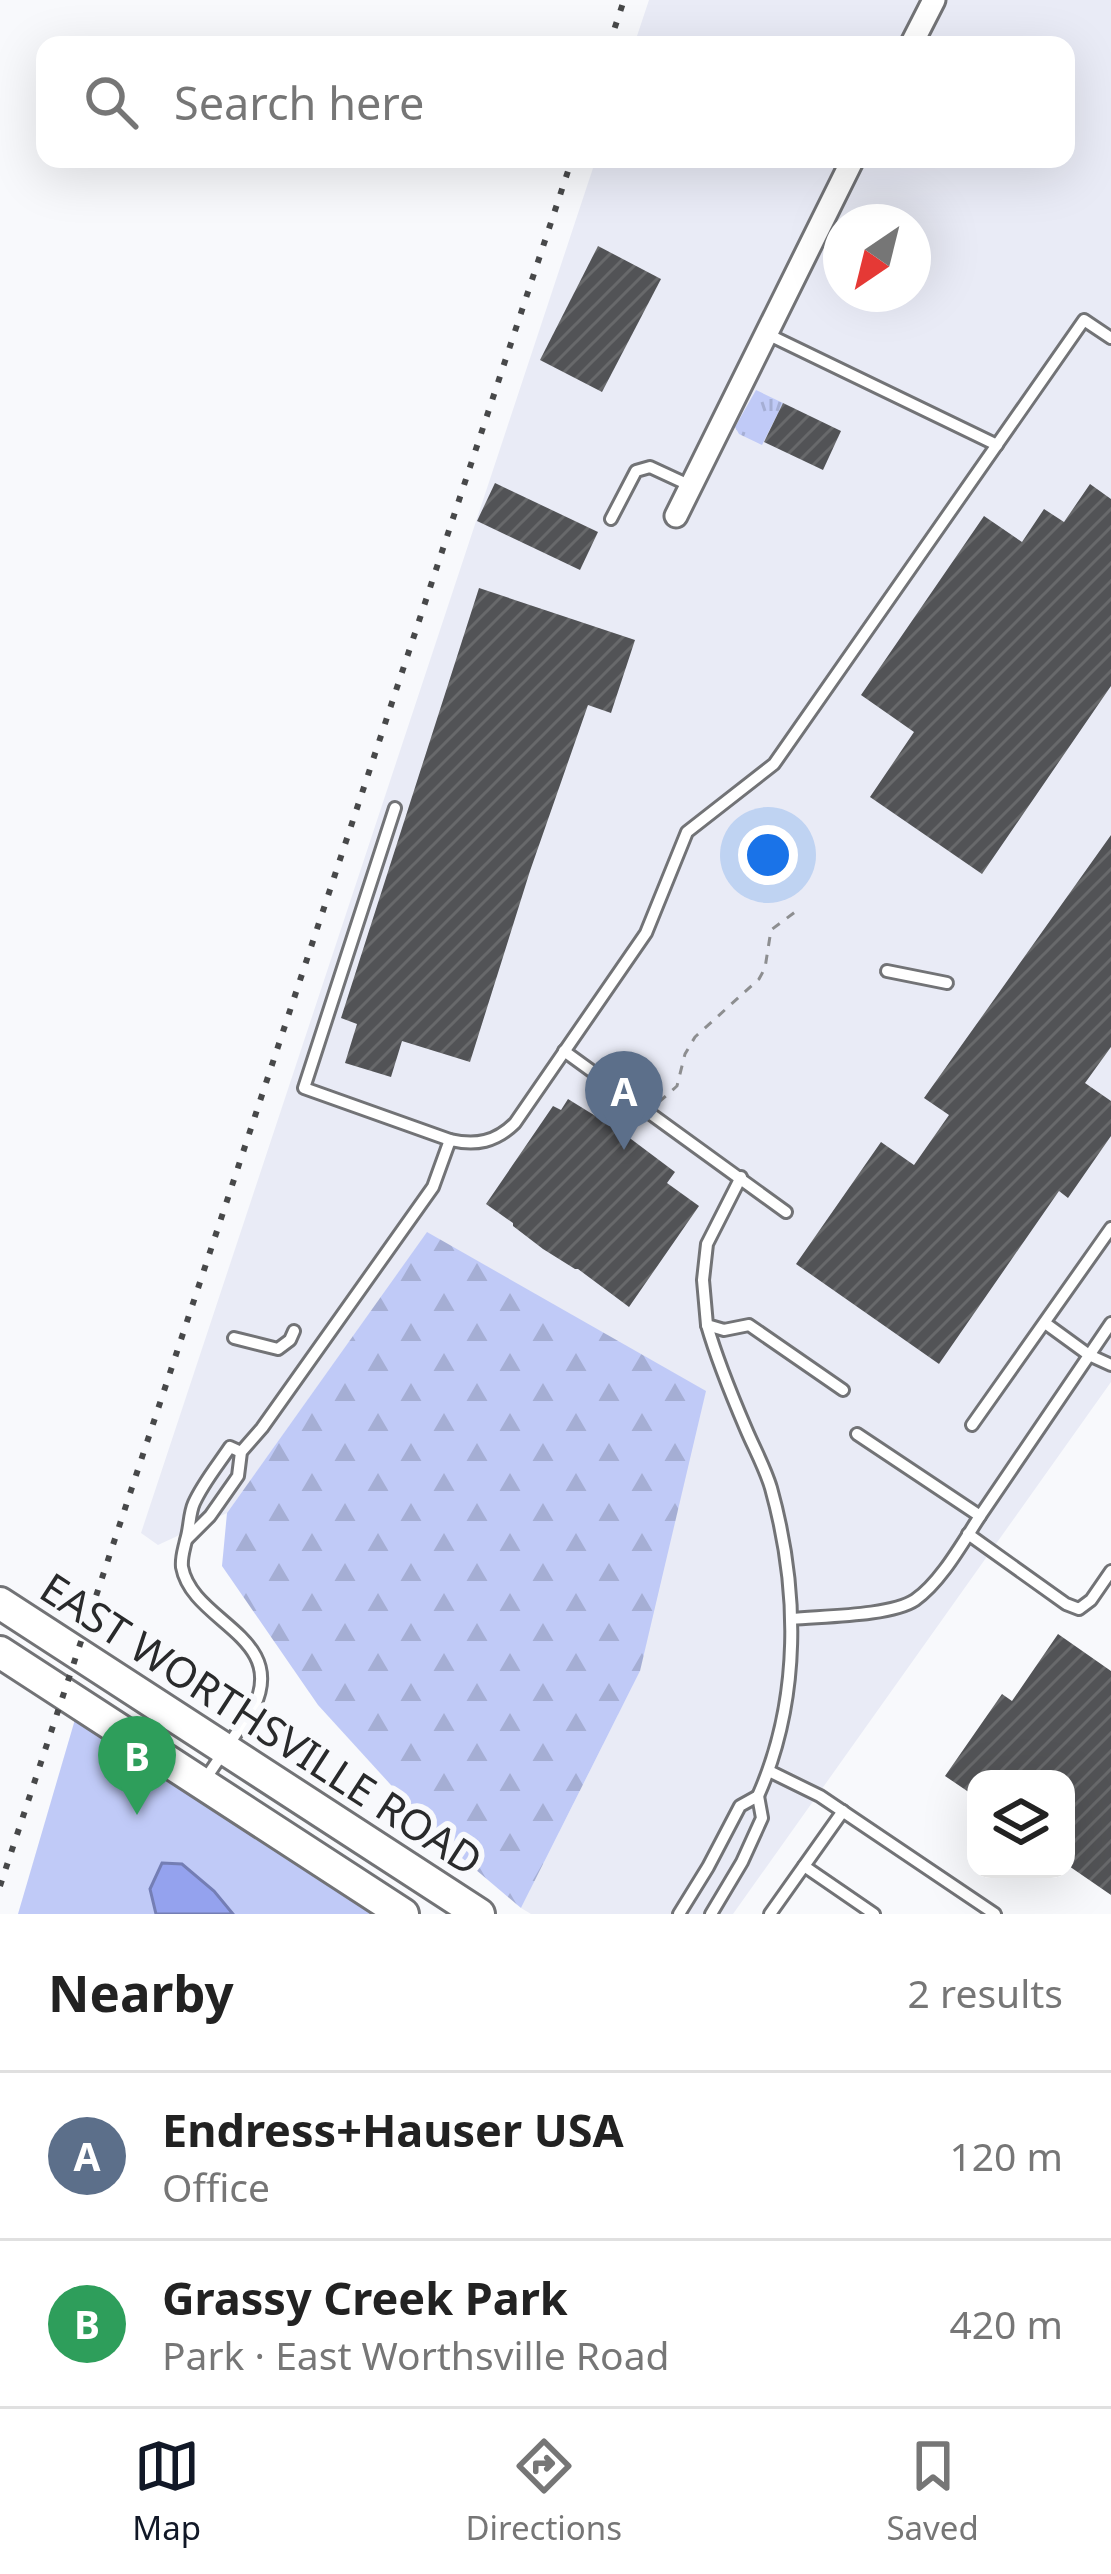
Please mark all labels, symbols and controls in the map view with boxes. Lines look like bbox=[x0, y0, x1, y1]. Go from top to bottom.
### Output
search box bbox=[36, 36, 1075, 168]
icon: search bbox=[78, 69, 144, 135]
text: Search here bbox=[174, 72, 424, 133]
north arrow bbox=[823, 204, 931, 312]
your location bbox=[738, 825, 798, 885]
pin: A bbox=[585, 1051, 663, 1150]
street label: EAST WORTHSVILLE ROAD bbox=[30, 1559, 494, 1887]
pin: B bbox=[98, 1716, 176, 1815]
map controls bbox=[967, 1770, 1075, 1878]
button: layers bbox=[967, 1770, 1075, 1878]
text: Nearby bbox=[48, 1957, 234, 2027]
text: 2 results bbox=[908, 1966, 1063, 2019]
text: Endress+Hauser USA bbox=[162, 2099, 624, 2160]
text: A bbox=[74, 2129, 101, 2182]
text: 120 m bbox=[949, 2129, 1063, 2182]
text: Office bbox=[162, 2160, 270, 2213]
text: Grassy Creek Park bbox=[162, 2267, 568, 2328]
text: B bbox=[74, 2297, 100, 2350]
text: 420 m bbox=[949, 2297, 1063, 2350]
text: Park · East Worthsville Road bbox=[162, 2328, 670, 2381]
tab: Map bbox=[132, 2433, 201, 2550]
tab: Directions bbox=[465, 2433, 622, 2550]
tab: Saved bbox=[886, 2433, 979, 2550]

